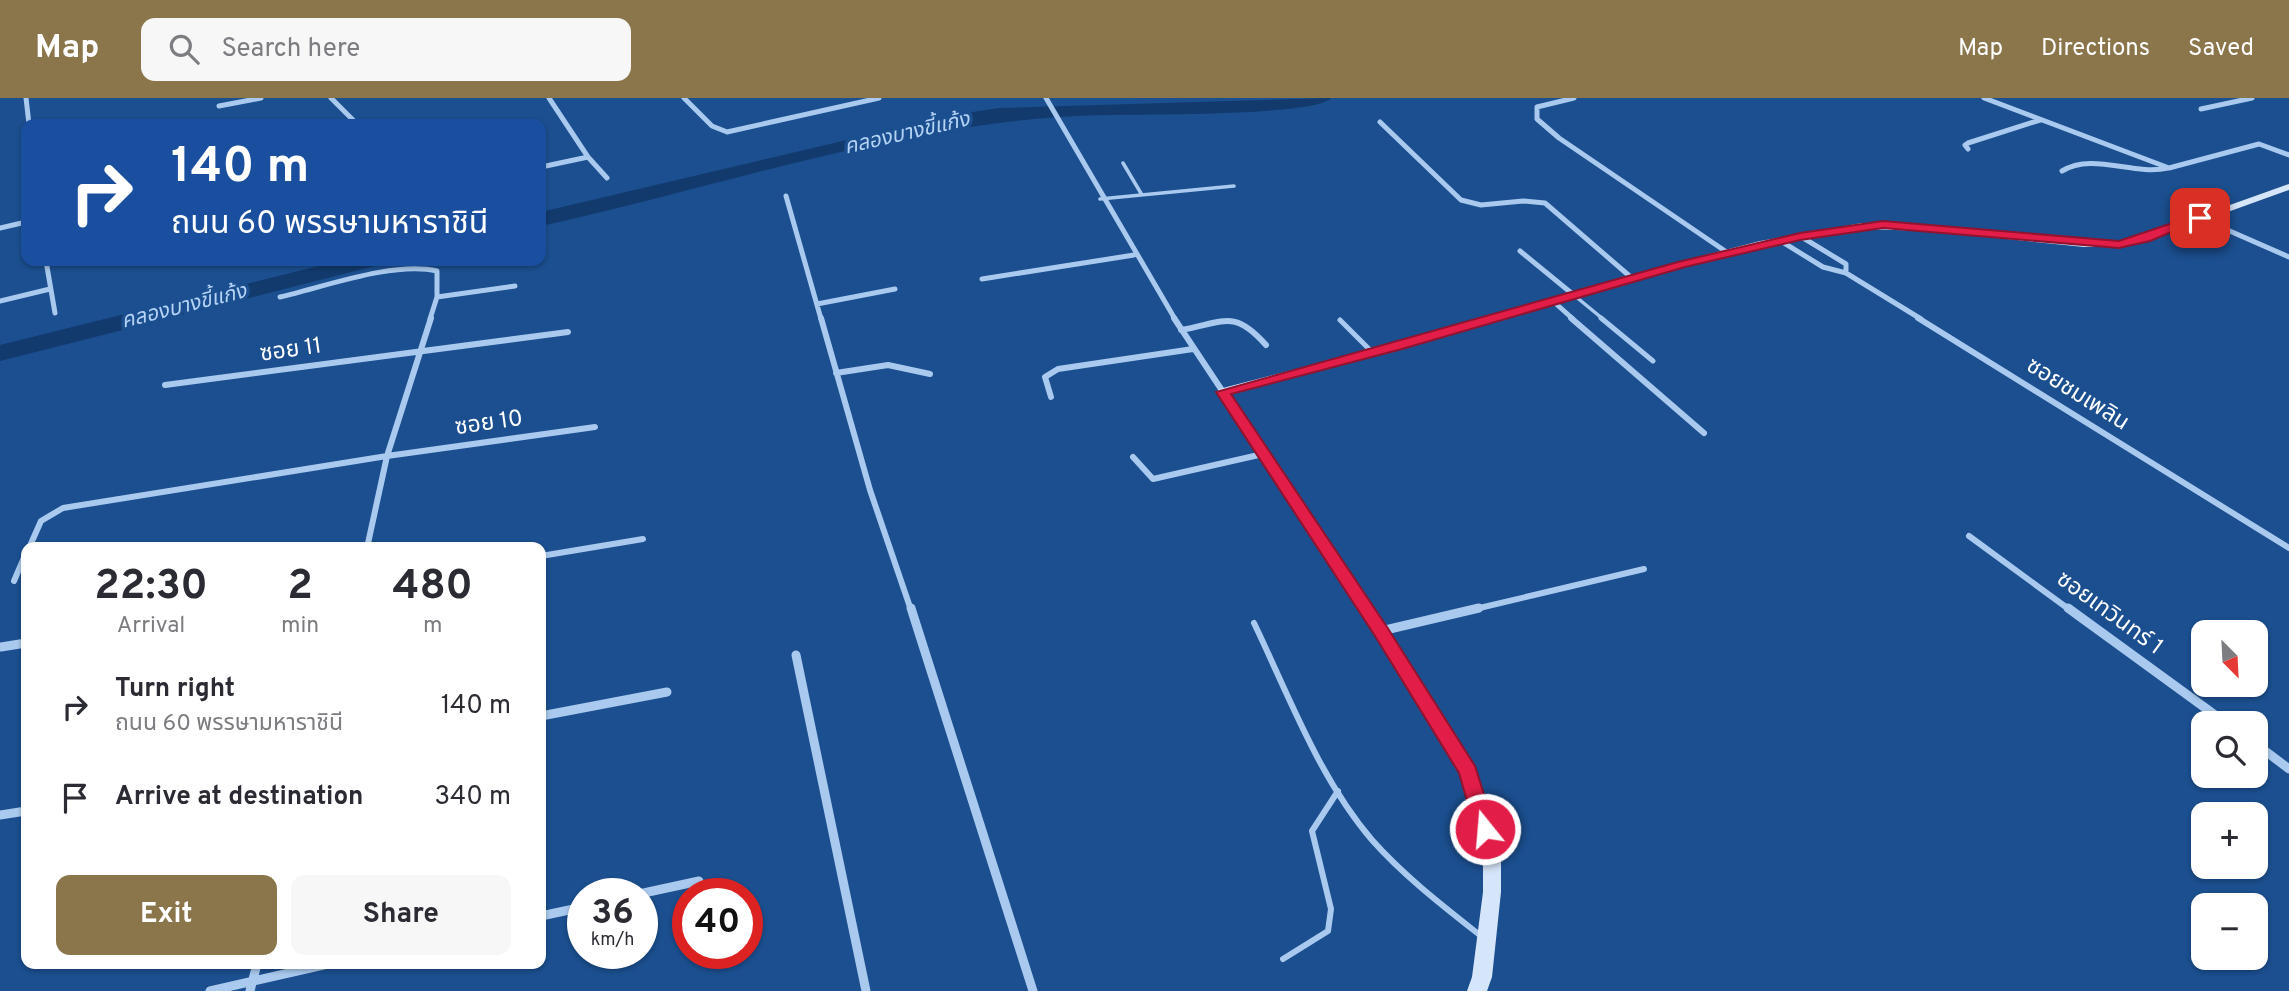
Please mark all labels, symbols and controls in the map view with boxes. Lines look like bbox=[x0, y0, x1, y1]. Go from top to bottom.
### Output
search box bbox=[141, 18, 631, 81]
text: Map bbox=[35, 28, 99, 70]
icon: search bbox=[165, 30, 203, 68]
text: Search here bbox=[221, 33, 360, 66]
text: Map bbox=[1958, 34, 2003, 64]
text: Directions bbox=[2041, 34, 2150, 64]
text: Saved bbox=[2188, 34, 2254, 64]
water label: คลองบางขี้แก้ง bbox=[841, 103, 974, 162]
text: 140 m bbox=[171, 138, 310, 200]
icon: right bbox=[56, 147, 147, 238]
pin bbox=[2170, 188, 2230, 248]
icon: arrive bbox=[2181, 199, 2219, 237]
text: ถนน 60 พรรษามหาราชินี bbox=[171, 205, 488, 245]
water label: คลองบางขี้แก้ง bbox=[118, 275, 251, 336]
street label: ซอย 11 bbox=[258, 332, 324, 370]
street label: ซอยชมเพลิน bbox=[2020, 352, 2134, 438]
street label: ซอย 10 bbox=[453, 405, 525, 443]
text: 22:30 bbox=[94, 561, 208, 614]
text: 2 bbox=[287, 561, 313, 614]
text: 480 bbox=[392, 561, 473, 614]
street label: ซอยเทวินทร์ 1 bbox=[2050, 566, 2168, 662]
text: Arrival bbox=[117, 612, 185, 641]
text: min bbox=[281, 612, 319, 641]
text: m bbox=[423, 612, 442, 641]
north arrow bbox=[2191, 620, 2268, 696]
map controls bbox=[2191, 620, 2268, 970]
text: Turn right bbox=[115, 673, 235, 706]
icon: right bbox=[56, 688, 94, 726]
text: 140 m bbox=[441, 690, 511, 723]
text: ถนน 60 พรรษามหาราชินี bbox=[115, 710, 343, 739]
button: search bbox=[2191, 711, 2268, 788]
icon: arrive bbox=[56, 779, 94, 817]
text: Arrive at destination bbox=[115, 781, 363, 814]
text: 340 m bbox=[434, 781, 511, 814]
position arrow bbox=[1448, 792, 1522, 866]
button: + bbox=[2191, 802, 2268, 879]
button: Exit bbox=[56, 875, 277, 955]
button: Share bbox=[291, 875, 511, 955]
speed limit sign: 40 bbox=[672, 878, 763, 969]
text: 36 bbox=[591, 892, 634, 936]
button: − bbox=[2191, 893, 2268, 970]
text: km/h bbox=[591, 929, 634, 952]

